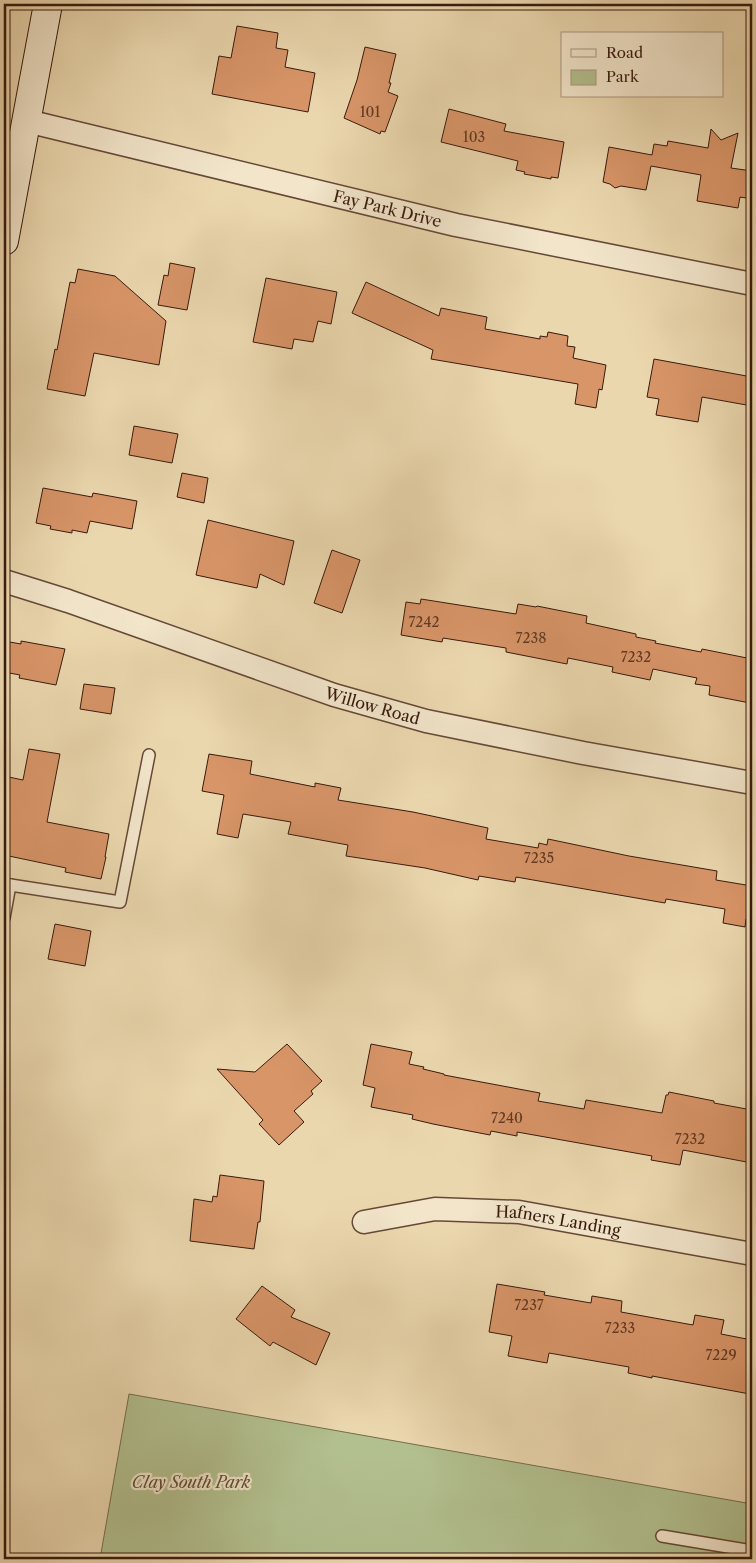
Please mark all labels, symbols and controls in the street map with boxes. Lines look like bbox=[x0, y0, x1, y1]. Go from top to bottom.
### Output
legend bbox=[561, 32, 724, 98]
text: Road bbox=[606, 43, 643, 62]
text: Park bbox=[606, 67, 640, 86]
house number: 101 bbox=[360, 103, 380, 121]
house number: 103 bbox=[463, 128, 485, 146]
street label: Fay Park Drive bbox=[331, 186, 444, 231]
house number: 7242 bbox=[408, 613, 440, 631]
house number: 7238 bbox=[516, 629, 546, 647]
house number: 7232 bbox=[621, 648, 651, 666]
street label: Willow Road bbox=[321, 682, 422, 729]
house number: 7235 bbox=[524, 849, 554, 867]
house number: 7240 bbox=[491, 1109, 523, 1127]
house number: 7232 bbox=[675, 1130, 705, 1148]
street label: Hafners Landing bbox=[495, 1201, 623, 1240]
house number: 7237 bbox=[514, 1296, 544, 1314]
house number: 7233 bbox=[605, 1319, 635, 1337]
house number: 7229 bbox=[705, 1346, 737, 1364]
park label: Clay South Park bbox=[132, 1472, 251, 1492]

